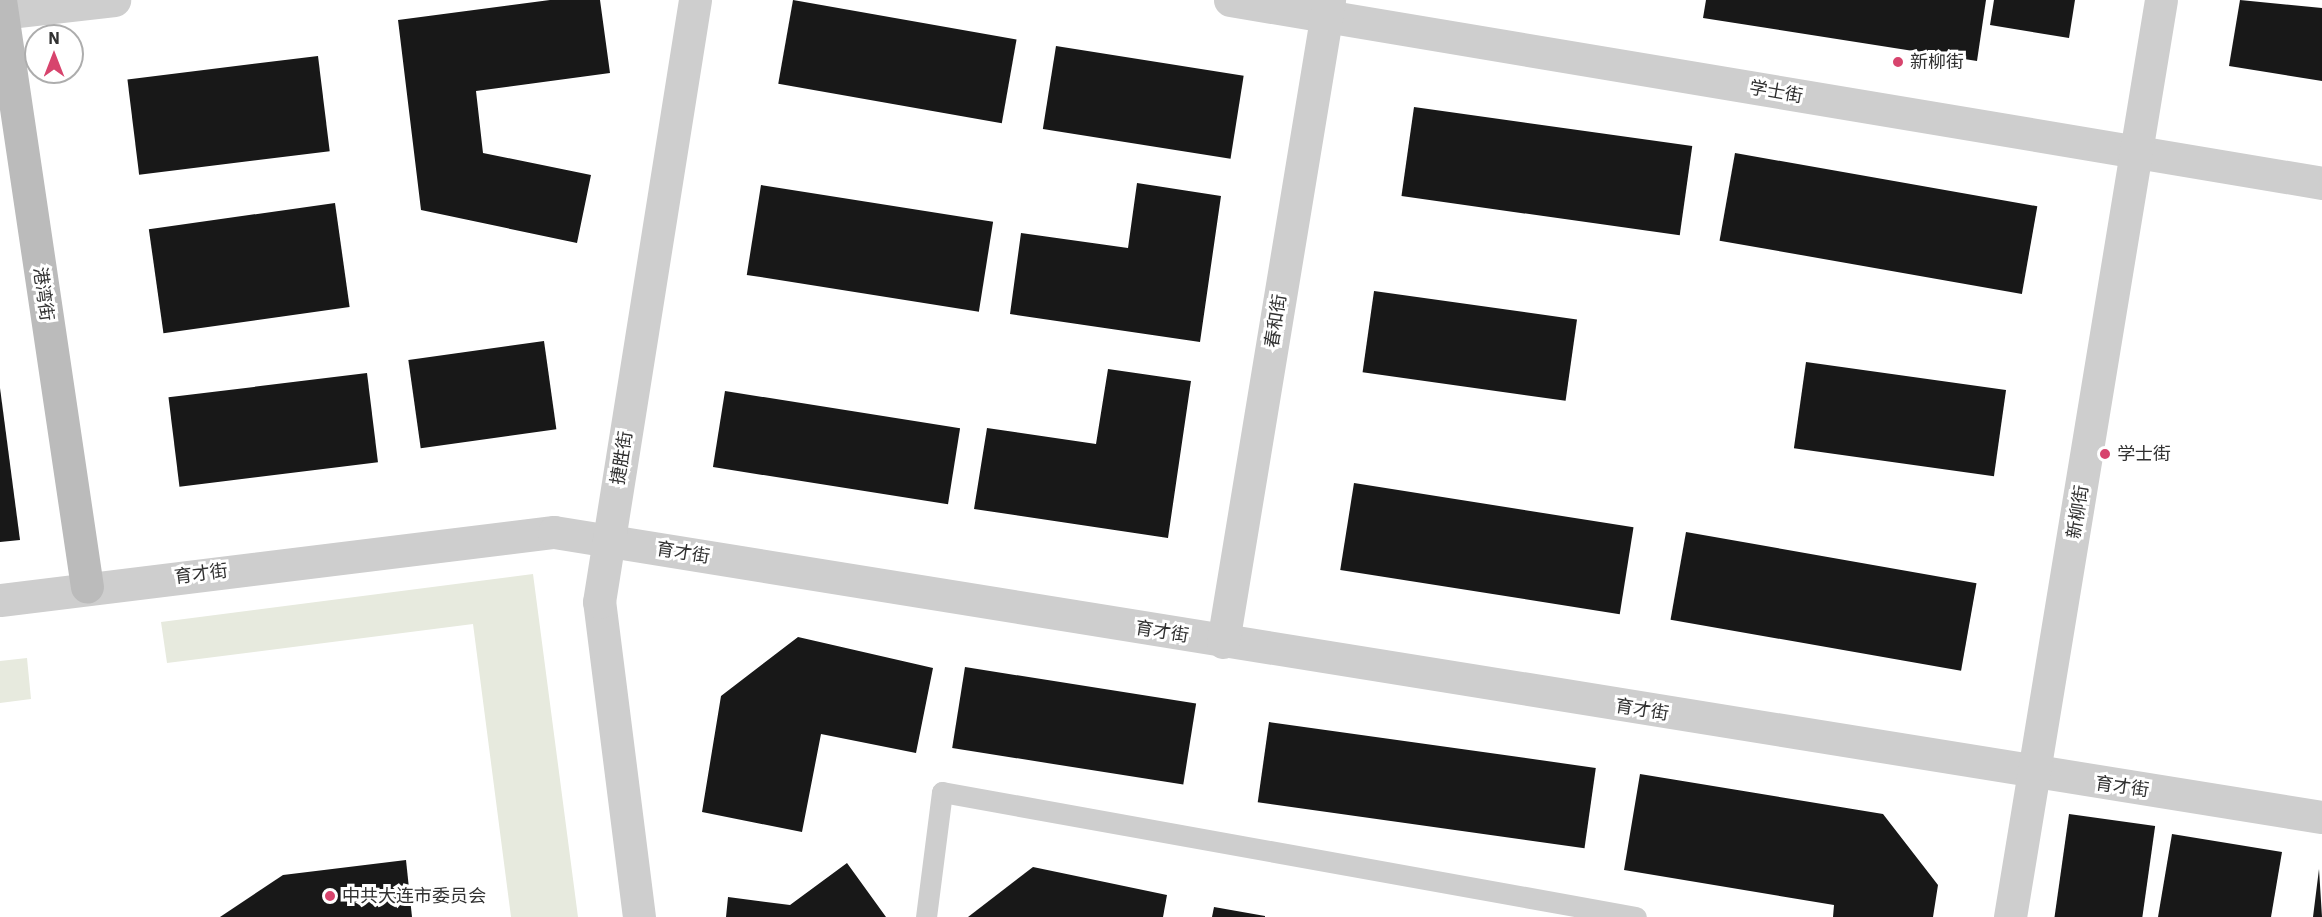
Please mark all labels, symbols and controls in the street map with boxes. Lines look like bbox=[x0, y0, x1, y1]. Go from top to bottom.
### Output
north arrow bbox=[24, 24, 84, 84]
text: N bbox=[48, 28, 60, 48]
place label: 新柳街 bbox=[1910, 51, 1964, 73]
marker: 新柳街 bbox=[1891, 55, 1905, 69]
street label: 学士街 bbox=[1748, 77, 1804, 107]
street label: 港湾街 bbox=[29, 266, 57, 322]
street label: 春和街 bbox=[1261, 293, 1291, 349]
street label: 捷胜街 bbox=[607, 430, 637, 486]
place label: 学士街 bbox=[2117, 443, 2171, 465]
marker: 学士街 bbox=[2098, 447, 2112, 461]
street label: 新柳街 bbox=[2063, 484, 2093, 540]
street label: 育才街 bbox=[655, 538, 711, 568]
street label: 育才街 bbox=[173, 560, 229, 588]
street label: 育才街 bbox=[1134, 617, 1190, 647]
street label: 育才街 bbox=[1614, 695, 1670, 725]
street label: 育才街 bbox=[2094, 773, 2150, 801]
place label: 中共大连市委员会 bbox=[342, 885, 486, 907]
marker: 中共大连市委员会 bbox=[323, 889, 337, 903]

